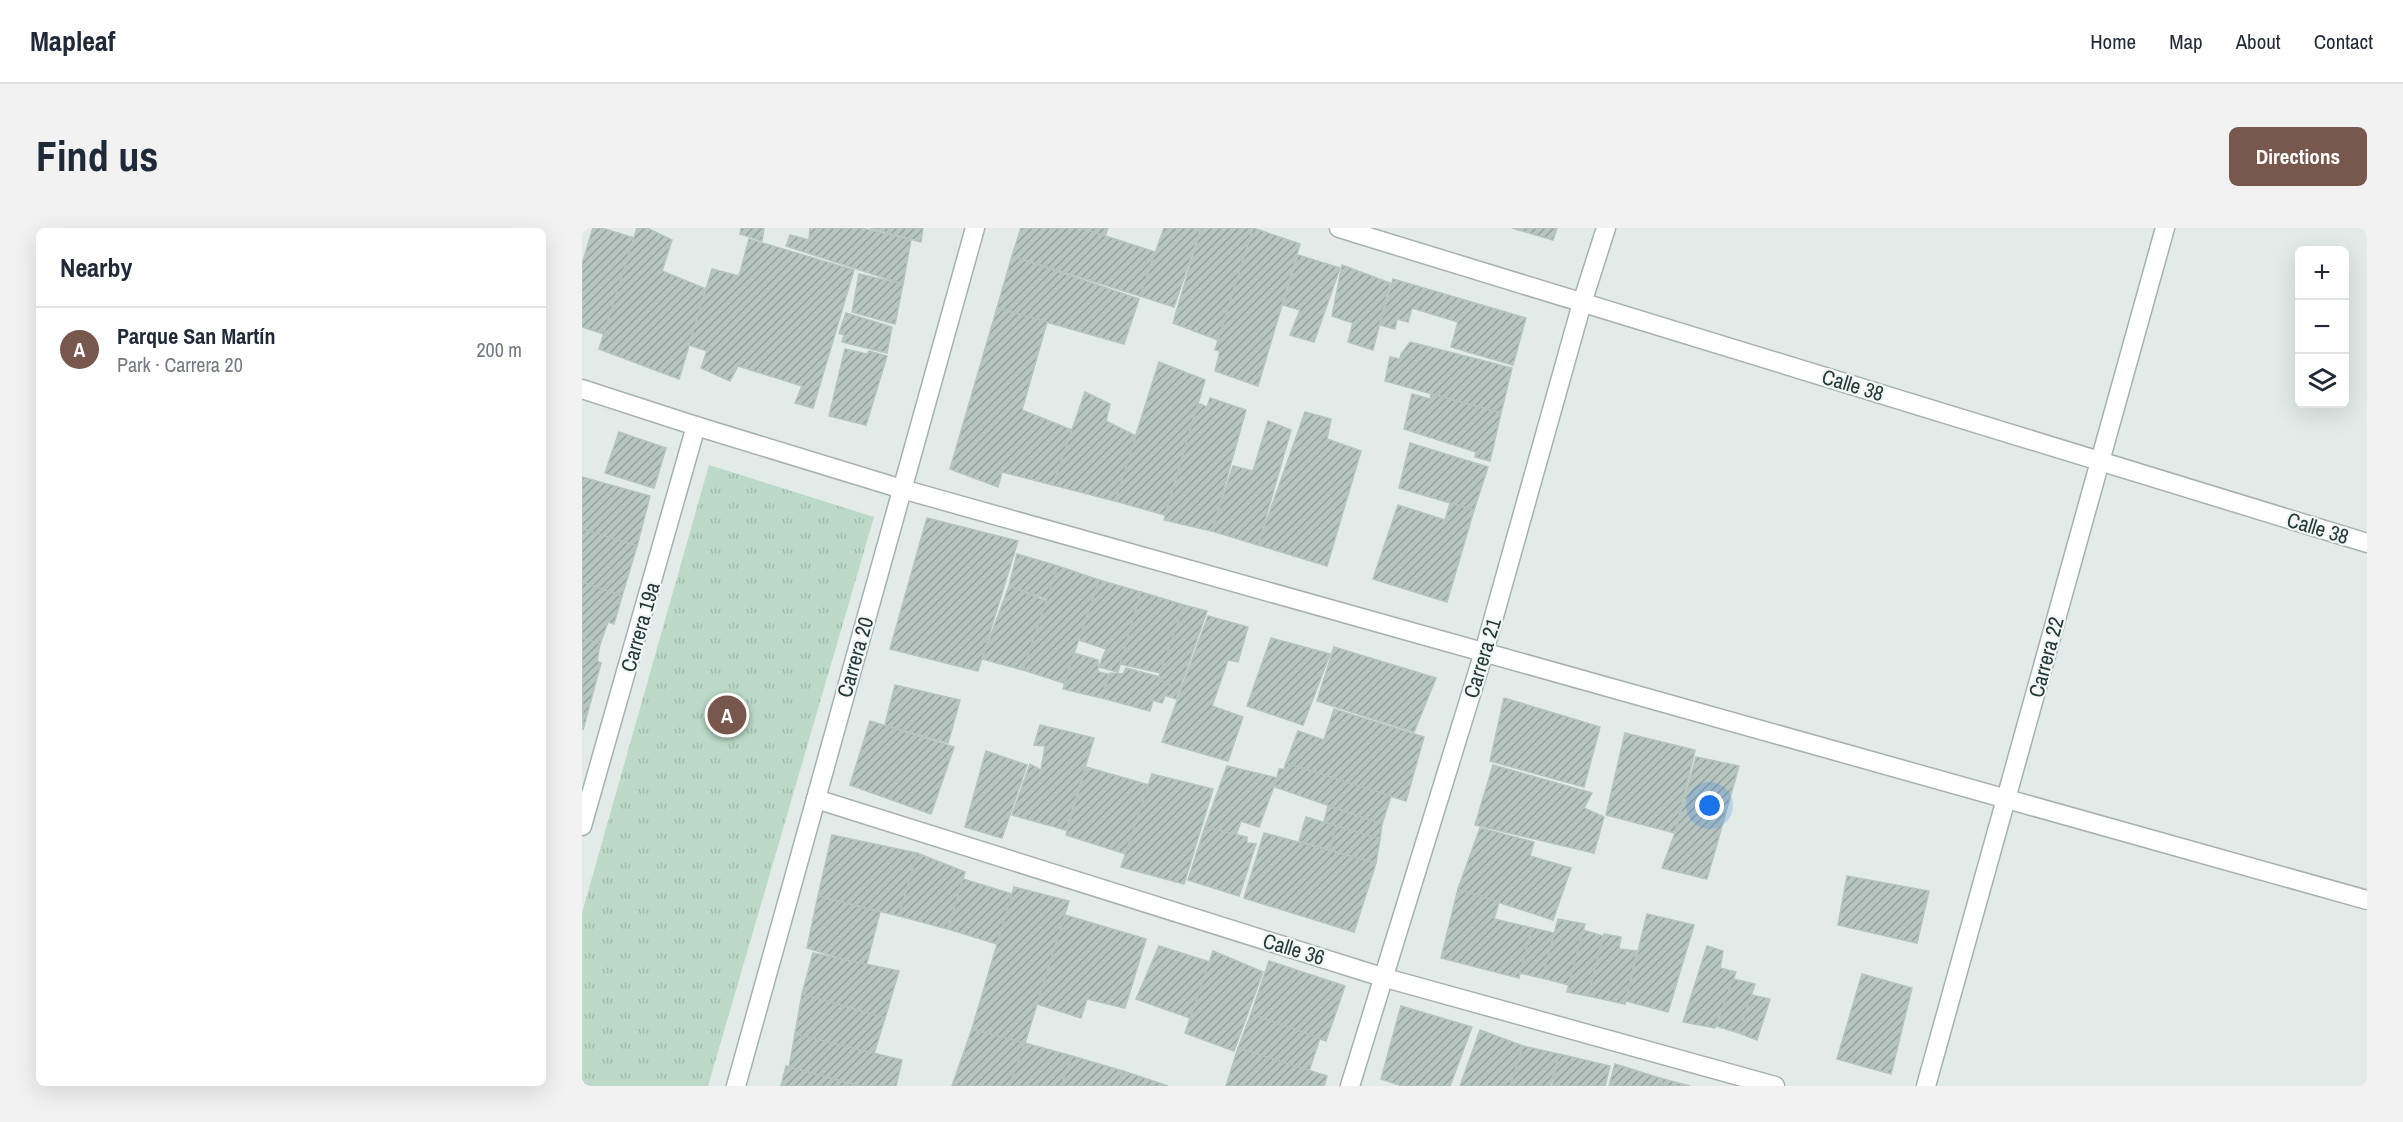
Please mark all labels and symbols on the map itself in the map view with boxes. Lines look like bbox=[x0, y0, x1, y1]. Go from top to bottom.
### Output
street label: Calle 38 bbox=[1819, 362, 1887, 408]
street label: Calle 38 bbox=[2284, 505, 2352, 551]
street label: Carrera 19a bbox=[613, 578, 667, 675]
street label: Carrera 20 bbox=[830, 613, 880, 701]
street label: Carrera 22 bbox=[2021, 613, 2071, 701]
street label: Carrera 21 bbox=[1456, 614, 1508, 702]
pin: A bbox=[708, 692, 746, 738]
your location bbox=[1695, 791, 1724, 820]
street label: Calle 36 bbox=[1260, 926, 1328, 972]

